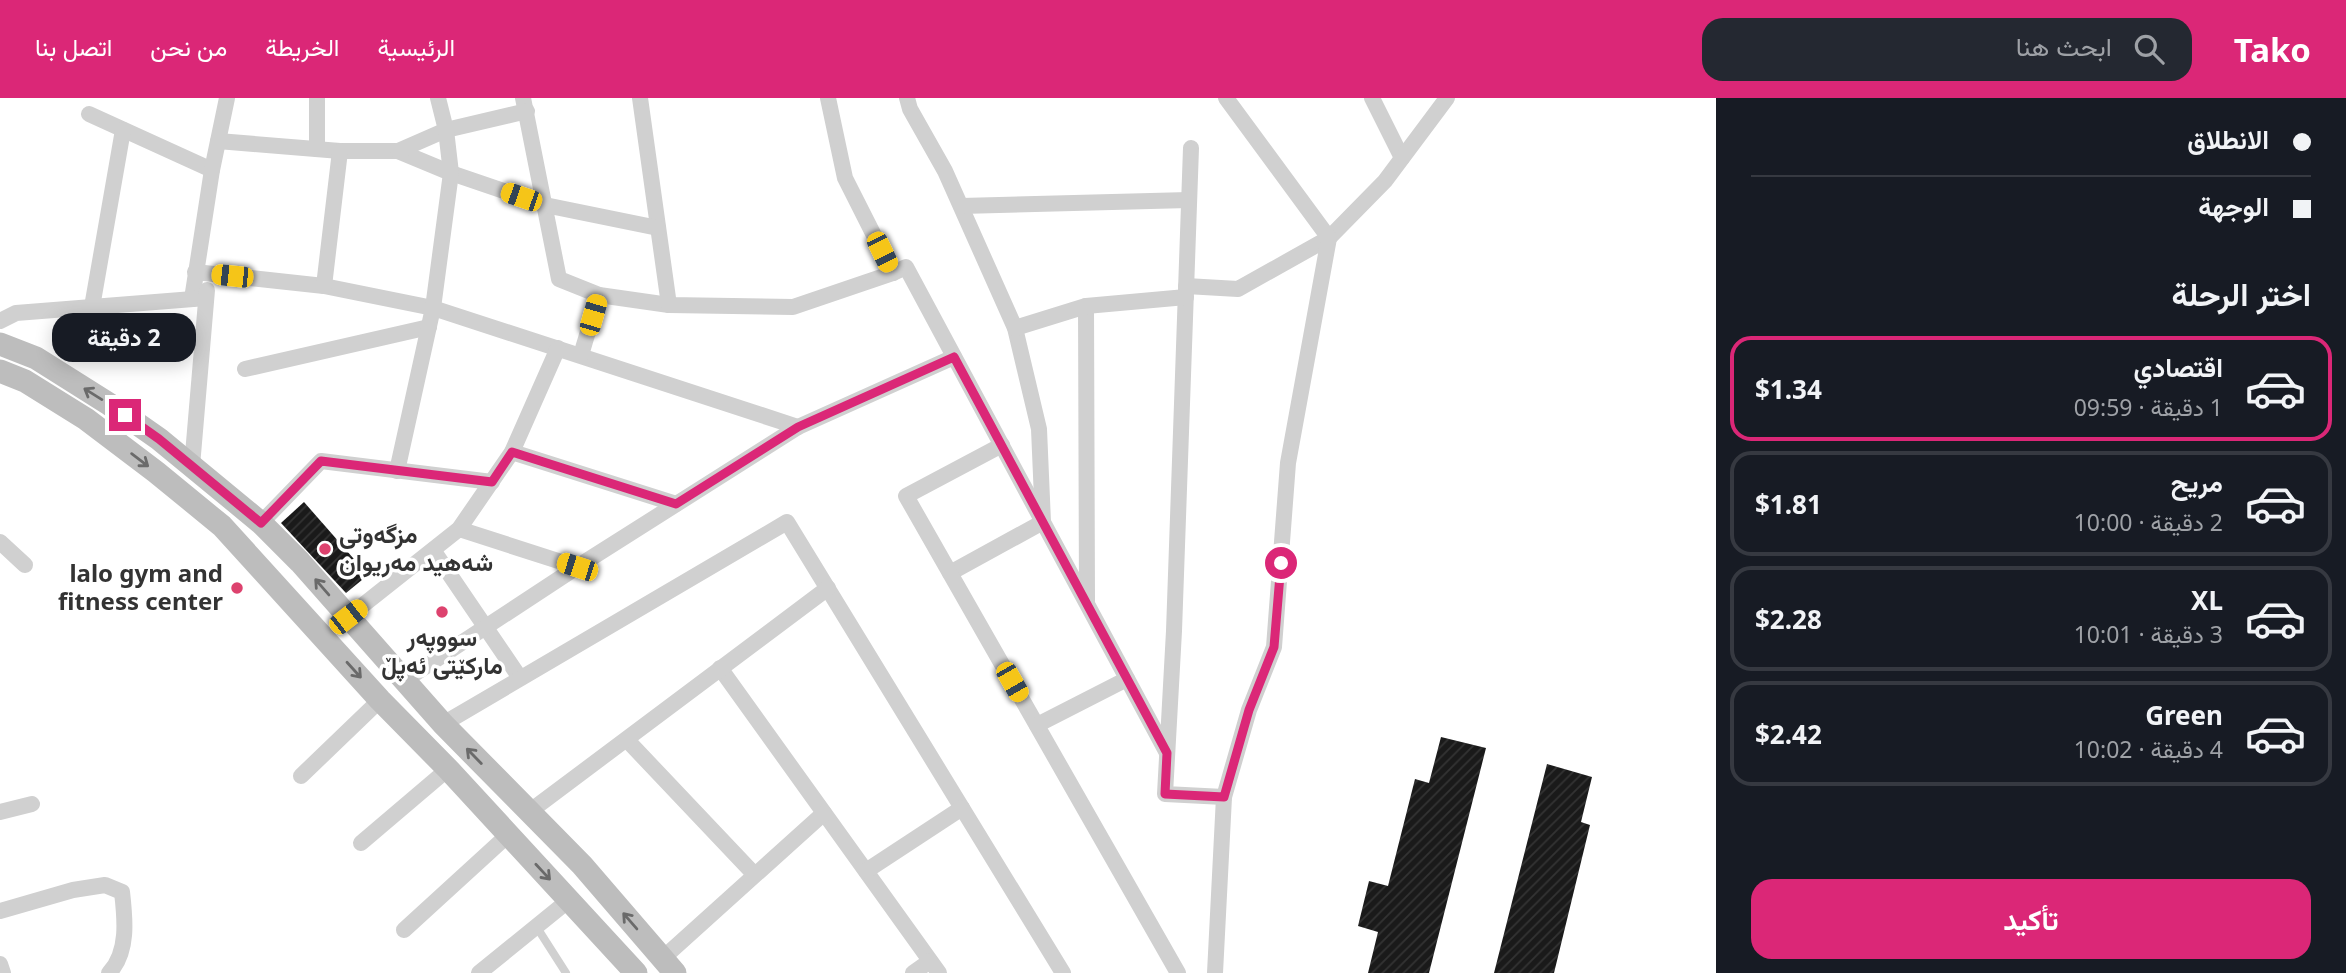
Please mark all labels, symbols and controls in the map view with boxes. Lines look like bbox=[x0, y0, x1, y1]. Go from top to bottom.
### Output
search box bbox=[1702, 18, 2192, 81]
text: Tako bbox=[2234, 27, 2311, 72]
text: ابحث هنا bbox=[2016, 28, 2112, 64]
text: اتصل بنا bbox=[35, 30, 112, 63]
text: من نحن bbox=[150, 30, 227, 63]
text: الخريطة bbox=[265, 30, 339, 63]
text: الرئيسية bbox=[377, 30, 455, 63]
icon: search bbox=[2130, 30, 2168, 68]
text: الانطلاق bbox=[2187, 121, 2269, 157]
car bbox=[498, 180, 545, 214]
text: الوجهة bbox=[2198, 188, 2269, 224]
car bbox=[864, 229, 901, 275]
car bbox=[211, 263, 254, 289]
text: اختر الرحلة bbox=[2171, 272, 2311, 315]
car bbox=[578, 292, 609, 338]
callout: 2 دقيقة bbox=[53, 314, 197, 362]
text: 2 دقيقة bbox=[87, 321, 161, 353]
text: اقتصادي bbox=[2134, 349, 2223, 385]
icon: car bbox=[2244, 357, 2307, 420]
text: $1.34 bbox=[1755, 371, 1822, 407]
one-way arrow bbox=[83, 386, 103, 400]
text: 1 دقيقة · 09:59 bbox=[2074, 391, 2223, 423]
route end bbox=[109, 399, 141, 431]
one-way arrow bbox=[130, 452, 149, 467]
text: مريح bbox=[2171, 464, 2223, 500]
icon: car bbox=[2244, 472, 2307, 535]
text: $1.81 bbox=[1755, 486, 1822, 522]
text: 2 دقيقة · 10:00 bbox=[2074, 506, 2223, 538]
place label: مزگەوتی شەھید مەریوان bbox=[339, 517, 493, 578]
marker: مزگەوتی شەھید مەریوان bbox=[317, 541, 333, 557]
route start bbox=[1265, 547, 1297, 579]
car bbox=[554, 551, 601, 583]
place label: lalo gym and fitness center bbox=[58, 556, 223, 617]
one-way arrow bbox=[314, 578, 330, 596]
marker: lalo gym and fitness center bbox=[229, 580, 245, 596]
text: XL bbox=[2191, 582, 2223, 618]
icon: car bbox=[2244, 587, 2307, 650]
car bbox=[325, 596, 372, 638]
text: $2.28 bbox=[1755, 601, 1822, 637]
marker: سووپەر مارکێتی ئەپڵ bbox=[434, 604, 450, 620]
text: 3 دقيقة · 10:01 bbox=[2074, 618, 2223, 650]
place label: سووپەر مارکێتی ئەپڵ bbox=[381, 620, 503, 682]
car bbox=[993, 659, 1032, 705]
one-way arrow bbox=[345, 661, 361, 679]
text: Green bbox=[2145, 697, 2223, 733]
icon: car bbox=[2244, 702, 2307, 765]
text: $2.42 bbox=[1755, 716, 1822, 752]
text: 4 دقيقة · 10:02 bbox=[2074, 733, 2223, 765]
one-way arrow bbox=[466, 747, 483, 764]
one-way arrow bbox=[535, 863, 551, 881]
button: تأكيد bbox=[1751, 879, 2311, 959]
one-way arrow bbox=[622, 913, 638, 931]

